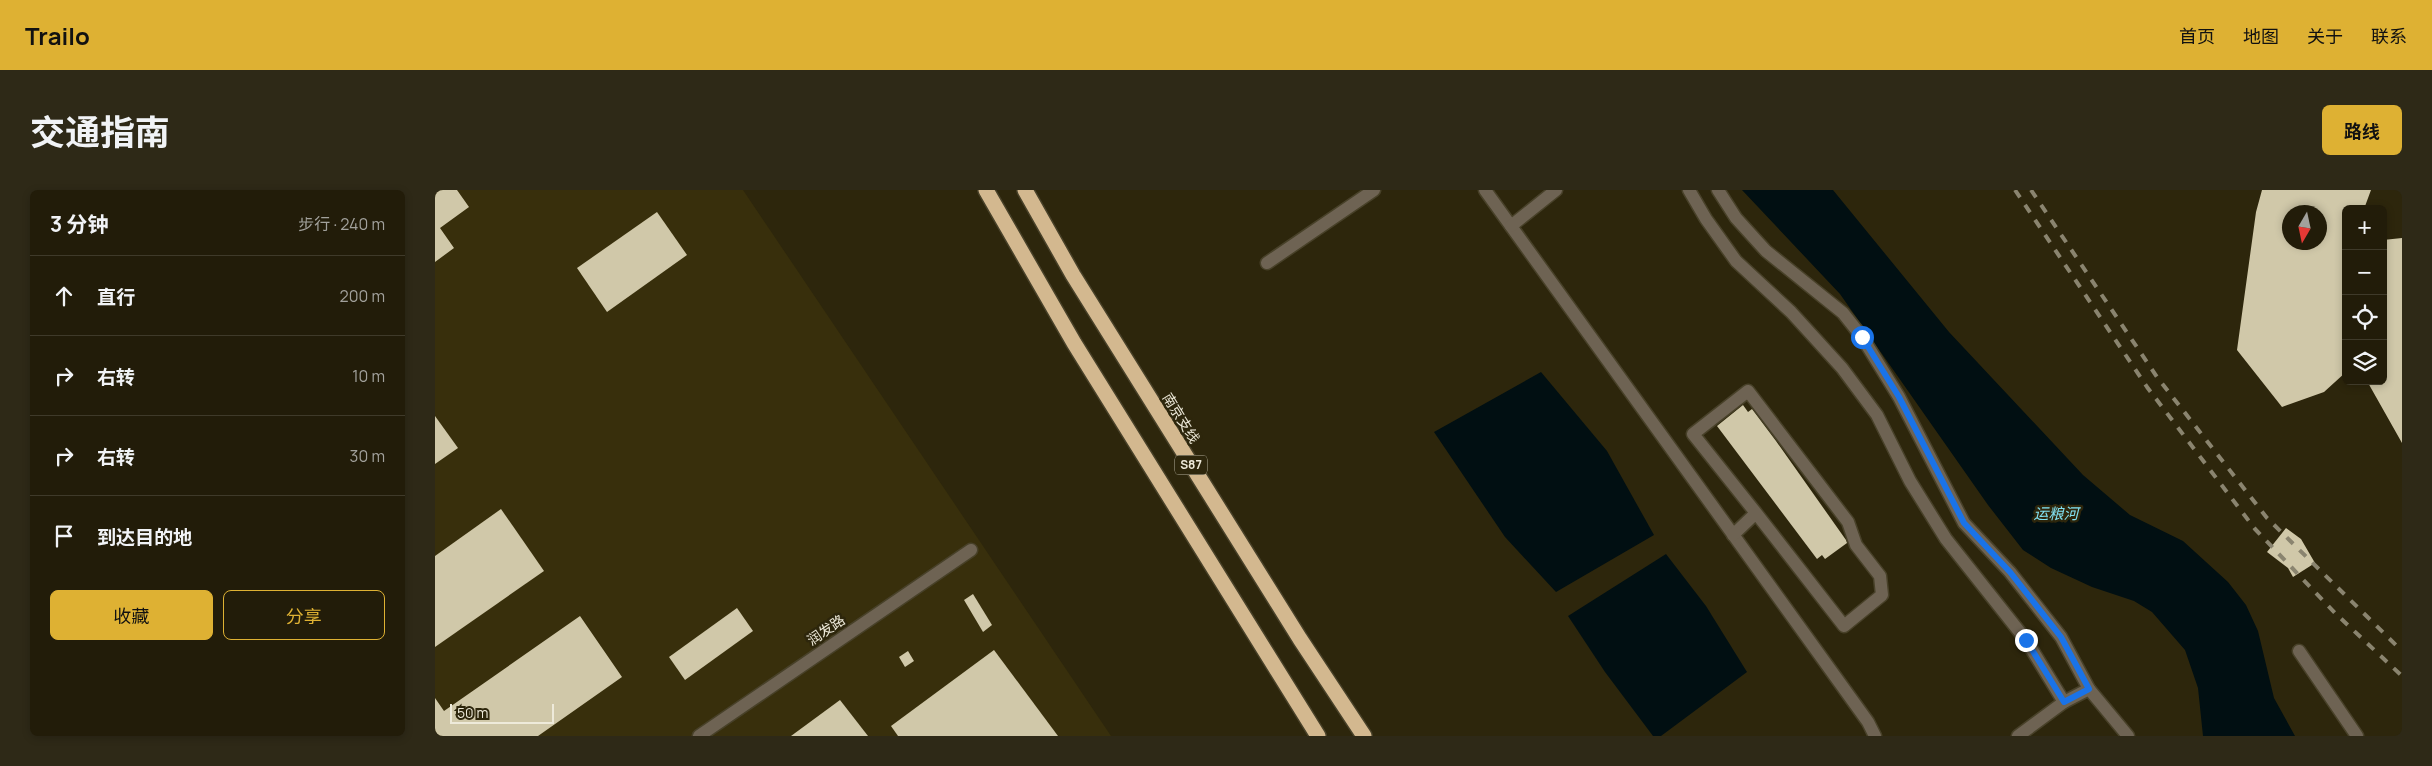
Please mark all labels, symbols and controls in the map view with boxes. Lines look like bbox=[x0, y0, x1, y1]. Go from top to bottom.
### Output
text: Trailo bbox=[25, 19, 90, 52]
text: 首页 bbox=[2179, 24, 2215, 48]
text: 地图 bbox=[2243, 24, 2279, 48]
text: 关于 bbox=[2307, 24, 2343, 48]
text: 联系 bbox=[2371, 24, 2407, 48]
button: 路线 bbox=[2322, 105, 2402, 155]
text: 交通指南 bbox=[30, 108, 170, 156]
north arrow bbox=[2282, 205, 2327, 250]
map controls bbox=[2342, 205, 2387, 385]
button: + bbox=[2342, 205, 2387, 250]
text: 3 分钟 bbox=[50, 210, 108, 238]
text: 步行 · 240 m bbox=[298, 213, 385, 235]
button: − bbox=[2342, 250, 2387, 295]
icon: ahead bbox=[50, 282, 78, 310]
text: 直行 bbox=[97, 284, 135, 310]
text: 200 m bbox=[340, 285, 385, 307]
button: locate bbox=[2342, 295, 2387, 340]
route start bbox=[1851, 326, 1874, 349]
button: layers bbox=[2342, 340, 2387, 385]
icon: right bbox=[50, 362, 78, 390]
text: 右转 bbox=[97, 364, 135, 390]
text: 10 m bbox=[352, 365, 385, 387]
street label: 南京支线 bbox=[1159, 389, 1204, 447]
icon: right bbox=[50, 442, 78, 470]
text: 右转 bbox=[97, 444, 135, 470]
text: 30 m bbox=[350, 445, 385, 467]
road number: S87 bbox=[1175, 456, 1207, 474]
water label: 运粮河 bbox=[2033, 503, 2081, 524]
icon: arrive bbox=[50, 522, 78, 550]
text: 到达目的地 bbox=[97, 524, 192, 550]
button: 收藏 bbox=[50, 590, 213, 640]
button: 分享 bbox=[223, 590, 385, 640]
street label: 润发路 bbox=[803, 610, 848, 649]
route end bbox=[2015, 629, 2038, 652]
scale bar bbox=[450, 701, 554, 724]
text: 50 m bbox=[457, 703, 488, 722]

